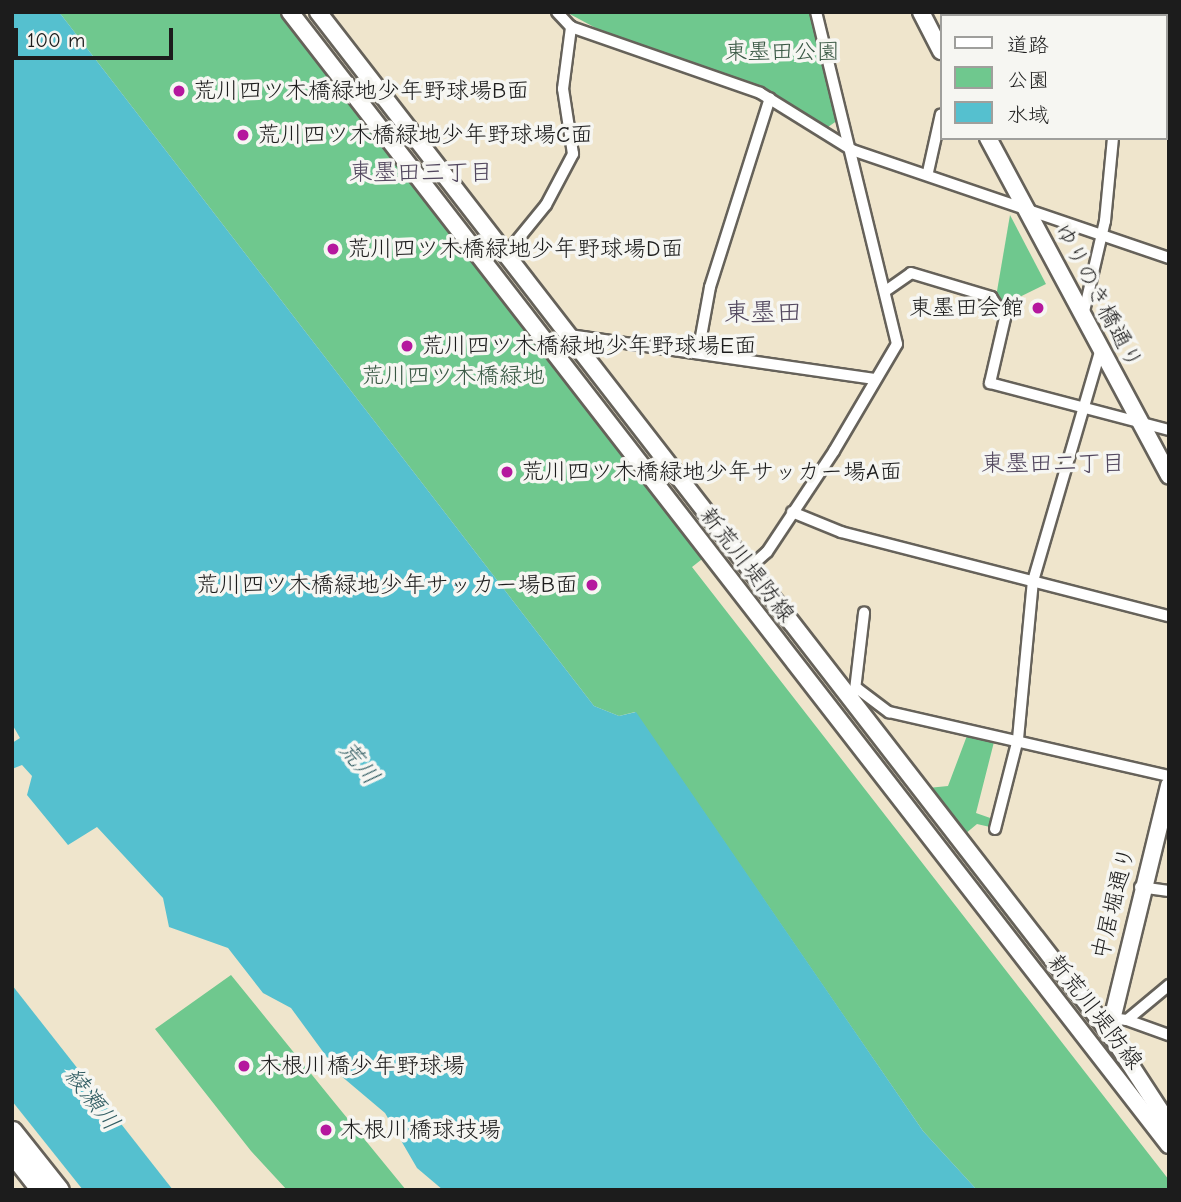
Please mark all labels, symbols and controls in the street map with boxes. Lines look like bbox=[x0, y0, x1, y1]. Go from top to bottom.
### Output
scale bar bbox=[18, 14, 177, 58]
legend bbox=[940, 14, 1167, 140]
text: 100 m bbox=[27, 28, 85, 52]
text: 道路 bbox=[1007, 33, 1049, 57]
park label: 東墨田公園 bbox=[725, 38, 839, 66]
text: 公園 bbox=[1007, 68, 1049, 92]
place label: 荒川四ツ木橋緑地少年野球場B面 bbox=[193, 77, 529, 105]
marker: 荒川四ツ木橋緑地少年野球場B面 bbox=[171, 83, 187, 99]
text: 水域 bbox=[1007, 103, 1049, 127]
place label: 荒川四ツ木橋緑地少年野球場C面 bbox=[257, 121, 593, 149]
marker: 荒川四ツ木橋緑地少年野球場C面 bbox=[235, 127, 251, 143]
district label: 東墨田三丁目 bbox=[349, 159, 493, 187]
street label: ゆりのき橋通り bbox=[1048, 218, 1148, 374]
place label: 荒川四ツ木橋緑地少年野球場D面 bbox=[347, 235, 683, 263]
marker: 荒川四ツ木橋緑地少年野球場D面 bbox=[325, 241, 341, 257]
place label: 東墨田会館 bbox=[909, 294, 1024, 322]
district label: 東墨田 bbox=[724, 298, 802, 330]
marker: 東墨田会館 bbox=[1030, 300, 1046, 316]
place label: 荒川四ツ木橋緑地少年野球場E面 bbox=[421, 332, 757, 360]
marker: 荒川四ツ木橋緑地少年野球場E面 bbox=[399, 338, 415, 354]
park label: 荒川四ツ木橋緑地 bbox=[361, 362, 545, 390]
district label: 東墨田二丁目 bbox=[981, 450, 1125, 478]
place label: 荒川四ツ木橋緑地少年サッカー場A面 bbox=[521, 458, 902, 486]
marker: 荒川四ツ木橋緑地少年サッカー場A面 bbox=[499, 464, 515, 480]
street label: 新荒川堤防線 bbox=[694, 502, 800, 628]
place label: 荒川四ツ木橋緑地少年サッカー場B面 bbox=[196, 571, 578, 599]
marker: 荒川四ツ木橋緑地少年サッカー場B面 bbox=[584, 577, 600, 593]
water label: 荒川 bbox=[333, 735, 385, 791]
street label: 中居堀通り bbox=[1087, 844, 1141, 962]
street label: 新荒川堤防線 bbox=[1042, 949, 1148, 1075]
place label: 木根川橋少年野球場 bbox=[258, 1052, 465, 1080]
marker: 木根川橋少年野球場 bbox=[236, 1058, 252, 1074]
water label: 綾瀬川 bbox=[58, 1062, 126, 1136]
place label: 木根川橋球技場 bbox=[340, 1116, 501, 1144]
marker: 木根川橋球技場 bbox=[318, 1122, 334, 1138]

